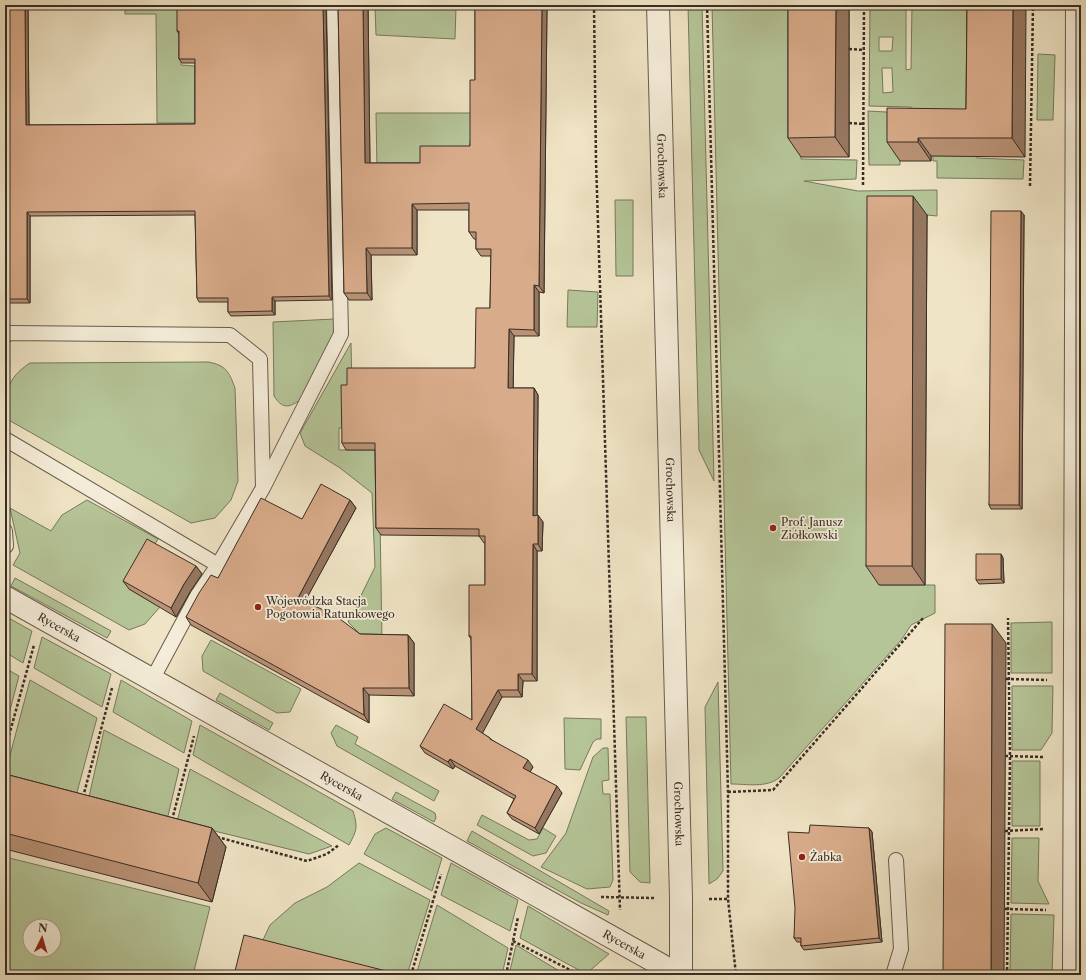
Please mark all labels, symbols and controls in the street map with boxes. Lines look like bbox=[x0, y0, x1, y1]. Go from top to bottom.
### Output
street label: Grochowska bbox=[654, 133, 670, 199]
street label: Grochowska bbox=[663, 457, 678, 523]
place label: Prof. Janusz Ziółkowski bbox=[781, 515, 843, 542]
marker: Prof. Janusz Ziółkowski bbox=[768, 523, 778, 533]
place label: Wojewódzka Stacja Pogotowia Ratunkowego bbox=[265, 594, 395, 621]
marker: Wojewódzka Stacja Pogotowia Ratunkowego bbox=[253, 602, 263, 612]
street label: Rycerska bbox=[35, 610, 83, 645]
street label: Rycerska bbox=[318, 768, 366, 803]
street label: Grochowska bbox=[671, 781, 687, 847]
place label: Żabka bbox=[810, 849, 842, 864]
marker: Żabka bbox=[797, 852, 807, 862]
north arrow bbox=[22, 918, 62, 958]
text: N bbox=[37, 921, 49, 935]
street label: Rycerska bbox=[600, 927, 648, 962]

